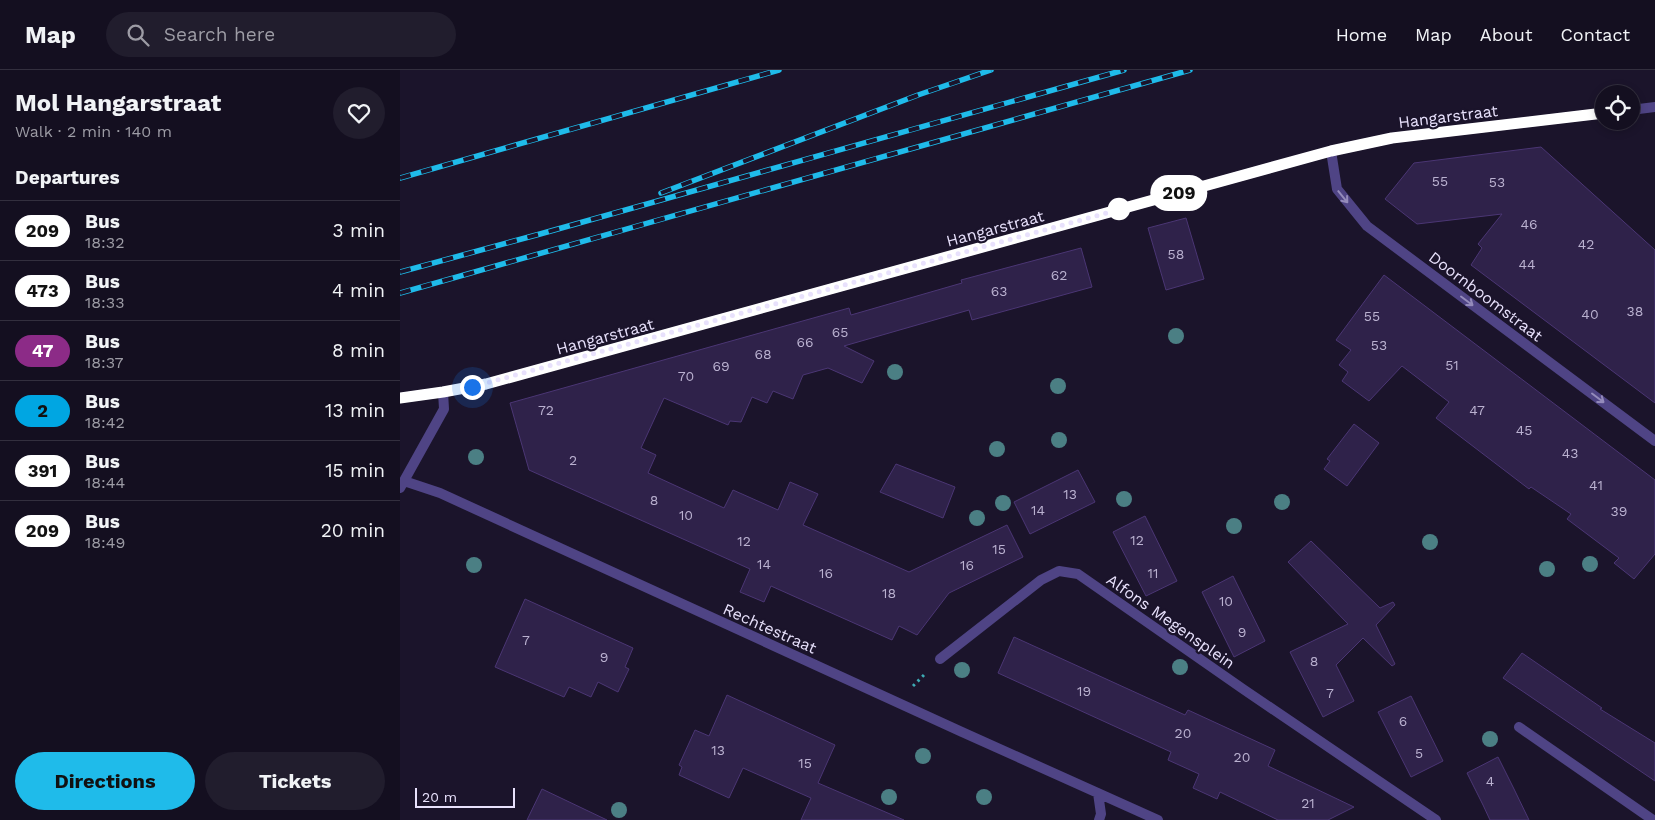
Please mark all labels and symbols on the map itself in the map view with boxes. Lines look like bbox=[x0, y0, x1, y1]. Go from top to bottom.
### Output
street label: Hangarstraat bbox=[1397, 101, 1499, 132]
house number: 55 bbox=[1432, 173, 1448, 189]
house number: 53 bbox=[1489, 174, 1505, 190]
line badge: 209 bbox=[1150, 177, 1208, 209]
one-way arrow bbox=[1338, 190, 1349, 203]
unlabelled marker bbox=[1108, 198, 1130, 220]
street label: Hangarstraat bbox=[944, 206, 1046, 251]
house number: 46 bbox=[1520, 216, 1538, 232]
house number: 42 bbox=[1578, 236, 1594, 252]
house number: 58 bbox=[1168, 246, 1184, 262]
street label: Doornboomstraat bbox=[1425, 247, 1547, 346]
house number: 44 bbox=[1518, 256, 1536, 272]
house number: 62 bbox=[1051, 267, 1067, 283]
house number: 63 bbox=[991, 283, 1007, 299]
one-way arrow bbox=[1460, 296, 1474, 306]
house number: 38 bbox=[1627, 303, 1643, 319]
house number: 40 bbox=[1581, 306, 1599, 322]
house number: 55 bbox=[1364, 308, 1380, 324]
street label: Hangarstraat bbox=[554, 314, 656, 359]
house number: 65 bbox=[832, 324, 848, 340]
house number: 66 bbox=[796, 334, 814, 350]
house number: 53 bbox=[1371, 337, 1387, 353]
house number: 68 bbox=[754, 346, 772, 362]
house number: 51 bbox=[1445, 357, 1459, 373]
house number: 69 bbox=[712, 358, 730, 374]
house number: 70 bbox=[678, 368, 694, 384]
your location bbox=[460, 375, 485, 400]
one-way arrow bbox=[1591, 393, 1605, 403]
house number: 72 bbox=[538, 402, 554, 418]
house number: 47 bbox=[1469, 402, 1485, 418]
house number: 45 bbox=[1516, 422, 1532, 438]
house number: 43 bbox=[1562, 445, 1578, 461]
house number: 2 bbox=[569, 452, 577, 468]
house number: 41 bbox=[1589, 477, 1603, 493]
house number: 13 bbox=[1063, 486, 1077, 502]
house number: 8 bbox=[650, 492, 658, 508]
house number: 14 bbox=[1031, 502, 1045, 518]
house number: 39 bbox=[1611, 503, 1627, 519]
house number: 10 bbox=[679, 507, 693, 523]
house number: 12 bbox=[1130, 532, 1144, 548]
house number: 12 bbox=[737, 533, 751, 549]
house number: 15 bbox=[992, 541, 1006, 557]
house number: 14 bbox=[757, 556, 771, 572]
house number: 16 bbox=[960, 557, 974, 573]
house number: 16 bbox=[819, 565, 833, 581]
house number: 11 bbox=[1148, 565, 1158, 581]
street label: Alfons Megensplein bbox=[1103, 570, 1238, 673]
house number: 18 bbox=[882, 585, 896, 601]
house number: 10 bbox=[1219, 593, 1233, 609]
street label: Rechtestraat bbox=[720, 599, 820, 658]
house number: 9 bbox=[1238, 624, 1246, 640]
house number: 7 bbox=[522, 632, 530, 648]
house number: 9 bbox=[600, 649, 608, 665]
house number: 8 bbox=[1310, 653, 1318, 669]
house number: 19 bbox=[1077, 683, 1091, 699]
house number: 7 bbox=[1326, 685, 1334, 701]
house number: 6 bbox=[1399, 713, 1407, 729]
house number: 20 bbox=[1175, 725, 1191, 741]
house number: 13 bbox=[711, 742, 725, 758]
house number: 5 bbox=[1415, 745, 1423, 761]
house number: 20 bbox=[1234, 749, 1250, 765]
house number: 15 bbox=[798, 755, 812, 771]
house number: 4 bbox=[1486, 773, 1494, 789]
scale bar bbox=[415, 785, 515, 808]
house number: 21 bbox=[1301, 795, 1315, 811]

